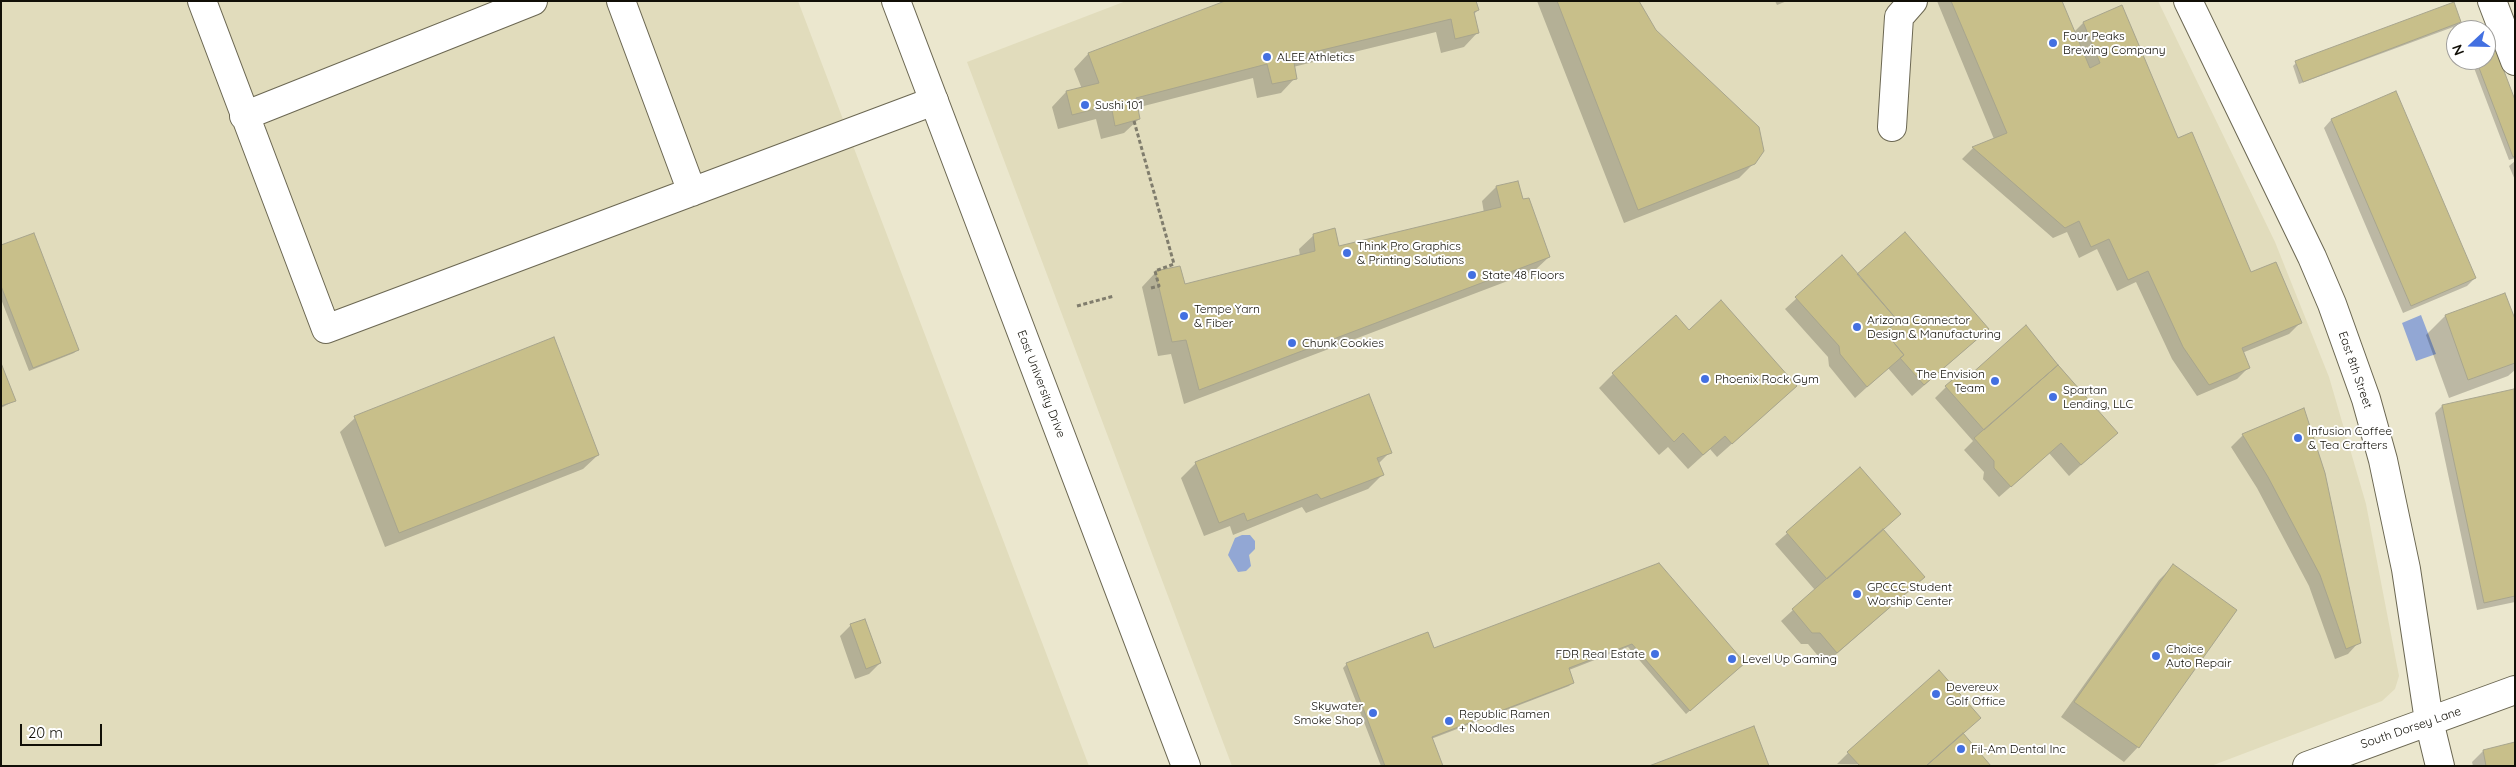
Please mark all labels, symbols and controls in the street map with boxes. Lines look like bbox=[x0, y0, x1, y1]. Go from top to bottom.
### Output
north arrow bbox=[2446, 20, 2496, 70]
place label: Four Peaks Brewing Company bbox=[2063, 29, 2166, 57]
marker: Four Peaks Brewing Company bbox=[2047, 37, 2059, 49]
text: N bbox=[2448, 42, 2468, 58]
place label: ALEE Athletics bbox=[1277, 50, 1355, 64]
marker: ALEE Athletics bbox=[1261, 51, 1273, 63]
place label: Sushi 101 bbox=[1095, 98, 1143, 112]
marker: Sushi 101 bbox=[1079, 99, 1091, 111]
place label: Think Pro Graphics & Printing Solutions bbox=[1357, 239, 1464, 267]
marker: Think Pro Graphics & Printing Solutions bbox=[1341, 247, 1353, 259]
place label: State 48 Floors bbox=[1482, 268, 1564, 282]
marker: State 48 Floors bbox=[1466, 269, 1478, 281]
place label: Tempe Yarn & Fiber bbox=[1194, 302, 1260, 330]
marker: Tempe Yarn & Fiber bbox=[1178, 310, 1190, 322]
place label: Arizona Connector Design & Manufacturing bbox=[1867, 313, 2001, 341]
marker: Arizona Connector Design & Manufacturing bbox=[1851, 321, 1863, 333]
street label: East University Drive bbox=[1014, 328, 1068, 440]
street label: East 8th Street bbox=[2335, 330, 2375, 410]
place label: Chunk Cookies bbox=[1302, 336, 1384, 350]
marker: Chunk Cookies bbox=[1286, 337, 1298, 349]
place label: The Envision Team bbox=[1916, 367, 1985, 395]
place label: Phoenix Rock Gym bbox=[1715, 372, 1819, 386]
marker: Phoenix Rock Gym bbox=[1699, 373, 1711, 385]
marker: The Envision Team bbox=[1989, 375, 2001, 387]
place label: Spartan Lending, LLC bbox=[2063, 383, 2133, 411]
marker: Spartan Lending, LLC bbox=[2047, 391, 2059, 403]
place label: Infusion Coffee & Tea Crafters bbox=[2308, 424, 2392, 452]
marker: Infusion Coffee & Tea Crafters bbox=[2292, 432, 2304, 444]
place label: GPCCC Student Worship Center bbox=[1867, 580, 1953, 608]
marker: GPCCC Student Worship Center bbox=[1851, 588, 1863, 600]
place label: Choice Auto Repair bbox=[2166, 642, 2231, 670]
place label: FDR Real Estate bbox=[1556, 647, 1645, 661]
marker: FDR Real Estate bbox=[1649, 648, 1661, 660]
marker: Choice Auto Repair bbox=[2150, 650, 2162, 662]
place label: Level Up Gaming bbox=[1742, 652, 1837, 666]
marker: Level Up Gaming bbox=[1726, 653, 1738, 665]
place label: Devereux Golf Office bbox=[1946, 680, 2005, 708]
marker: Devereux Golf Office bbox=[1930, 688, 1942, 700]
place label: Skywater Smoke Shop bbox=[1294, 699, 1363, 727]
street label: South Dorsey Lane bbox=[2359, 704, 2463, 752]
marker: Skywater Smoke Shop bbox=[1367, 707, 1379, 719]
place label: Republic Ramen + Noodles bbox=[1459, 707, 1550, 735]
scale bar bbox=[22, 714, 105, 746]
marker: Republic Ramen + Noodles bbox=[1443, 715, 1455, 727]
text: 20 m bbox=[28, 723, 63, 742]
place label: Fil-Am Dental Inc bbox=[1971, 742, 2066, 756]
marker: Fil-Am Dental Inc bbox=[1955, 743, 1967, 755]

